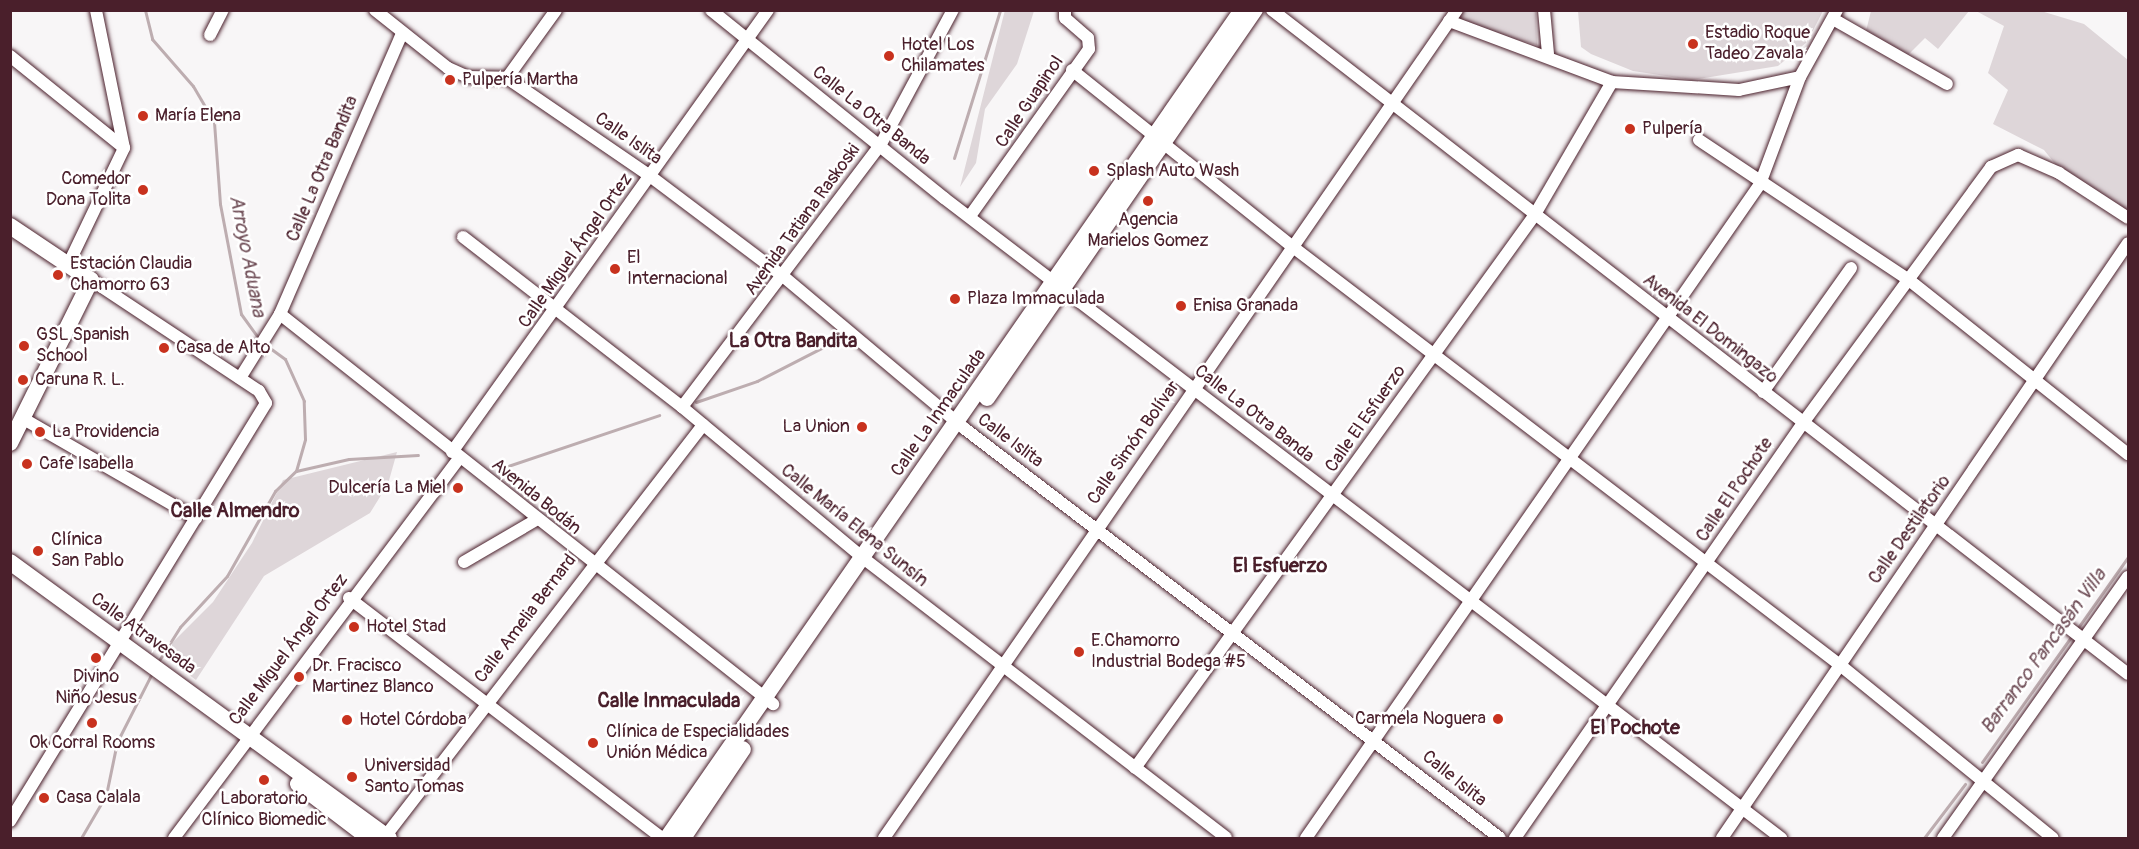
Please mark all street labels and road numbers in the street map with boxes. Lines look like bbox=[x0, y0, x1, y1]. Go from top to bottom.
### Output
street label: Calle Guapinol bbox=[991, 52, 1069, 152]
street label: Calle La Otra Banda bbox=[807, 62, 935, 170]
street label: Calle La Otra Bandita bbox=[282, 93, 364, 245]
street label: Calle Islita bbox=[590, 108, 666, 170]
street label: Avenida Tatiana Raskoski bbox=[741, 140, 865, 300]
street label: Calle Miguel Ángel Ortez bbox=[514, 169, 638, 333]
street label: Avenida El Domingazo bbox=[1638, 270, 1782, 388]
street label: Calle La Inmaculada bbox=[887, 345, 991, 481]
street label: Calle La Otra Banda bbox=[1190, 361, 1318, 467]
street label: Calle El Esfuerzo bbox=[1321, 361, 1411, 477]
street label: Calle Simón Bolívar bbox=[1083, 377, 1185, 509]
street label: Calle Islita bbox=[973, 409, 1047, 473]
street label: Calle El Pochote bbox=[1692, 434, 1778, 546]
street label: Avenida Bodán bbox=[487, 454, 585, 540]
street label: Calle María Elena Sunsín bbox=[776, 460, 932, 592]
street label: Calle Destilatorio bbox=[1864, 471, 1956, 589]
street label: Calle Amelia Bernard bbox=[471, 550, 581, 688]
street label: Calle Miguel Ángel Ortez bbox=[225, 570, 353, 730]
street label: Calle Atravesada bbox=[86, 588, 200, 680]
street label: Calle Islita bbox=[1417, 746, 1491, 812]

